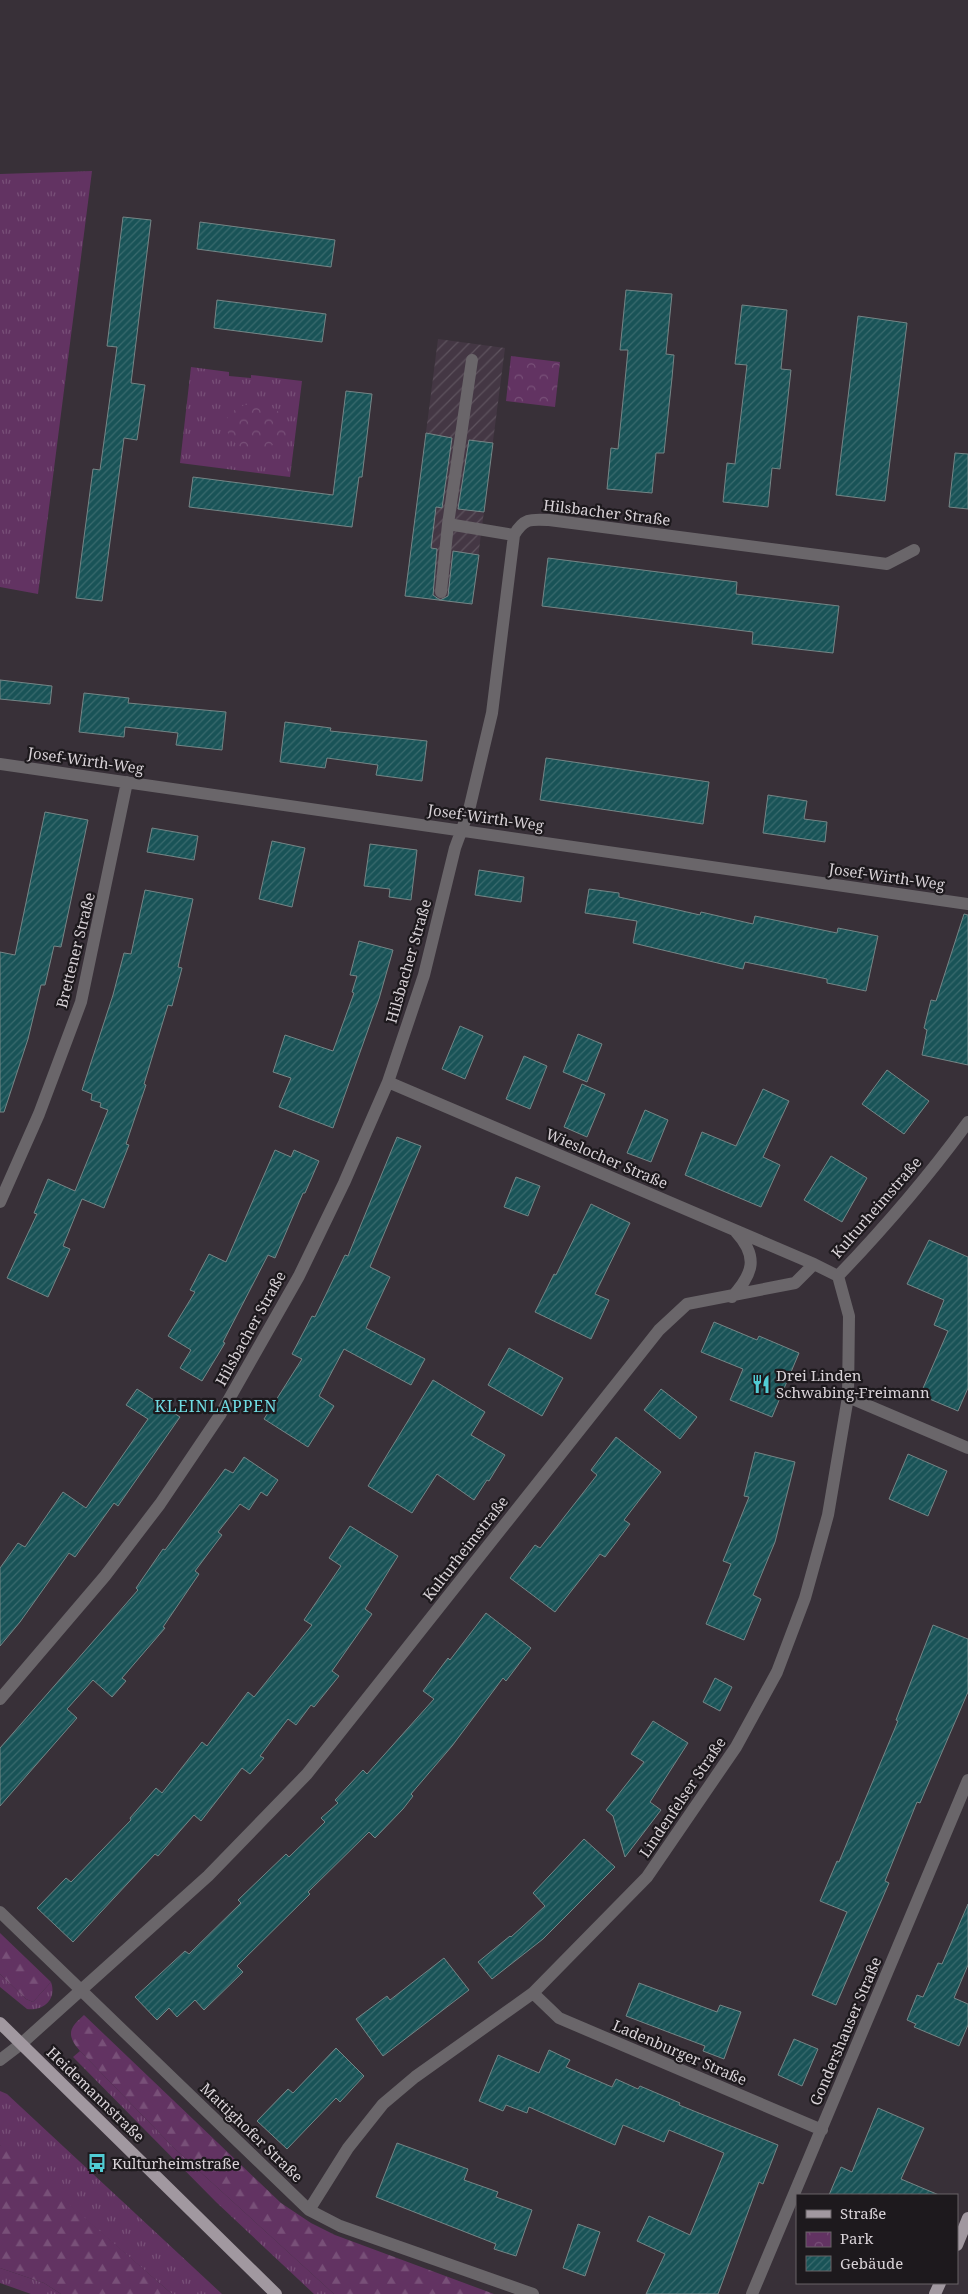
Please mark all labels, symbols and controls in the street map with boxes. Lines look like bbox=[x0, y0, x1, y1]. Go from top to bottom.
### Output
street label: Hilsbacher Straße bbox=[542, 494, 672, 530]
street label: Josef-Wirth-Weg bbox=[26, 742, 145, 778]
street label: Josef-Wirth-Weg bbox=[426, 799, 545, 835]
street label: Josef-Wirth-Weg bbox=[827, 858, 946, 894]
street label: Brettener Straße bbox=[51, 890, 99, 1010]
street label: Hilsbacher Straße bbox=[381, 897, 435, 1025]
street label: Wieslocher Straße bbox=[543, 1123, 671, 1193]
street label: Kulturheimstraße bbox=[827, 1152, 925, 1262]
street label: Hilsbacher Straße bbox=[210, 1267, 290, 1389]
place label: Drei Linden Schwabing-Freimann bbox=[776, 1365, 930, 1402]
restaurant icon: Drei Linden Schwabing-Freimann bbox=[750, 1373, 772, 1395]
district label: KLEINLAPPEN bbox=[155, 1395, 277, 1417]
street label: Kulturheimstraße bbox=[418, 1492, 512, 1604]
street label: Lindenfelser Straße bbox=[634, 1733, 730, 1861]
street label: Gondershauser Straße bbox=[805, 1954, 885, 2108]
street label: Ladenburger Straße bbox=[610, 2015, 750, 2089]
street label: Heidemannstraße bbox=[43, 2042, 149, 2146]
street label: Mattighofer Straße bbox=[196, 2078, 308, 2186]
bus stop icon: Kulturheimstraße bbox=[86, 2152, 108, 2174]
place label: Kulturheimstraße bbox=[112, 2153, 240, 2173]
legend bbox=[796, 2194, 958, 2284]
text: Straße bbox=[840, 2203, 886, 2223]
text: Park bbox=[840, 2228, 874, 2248]
text: Gebäude bbox=[840, 2253, 903, 2273]

